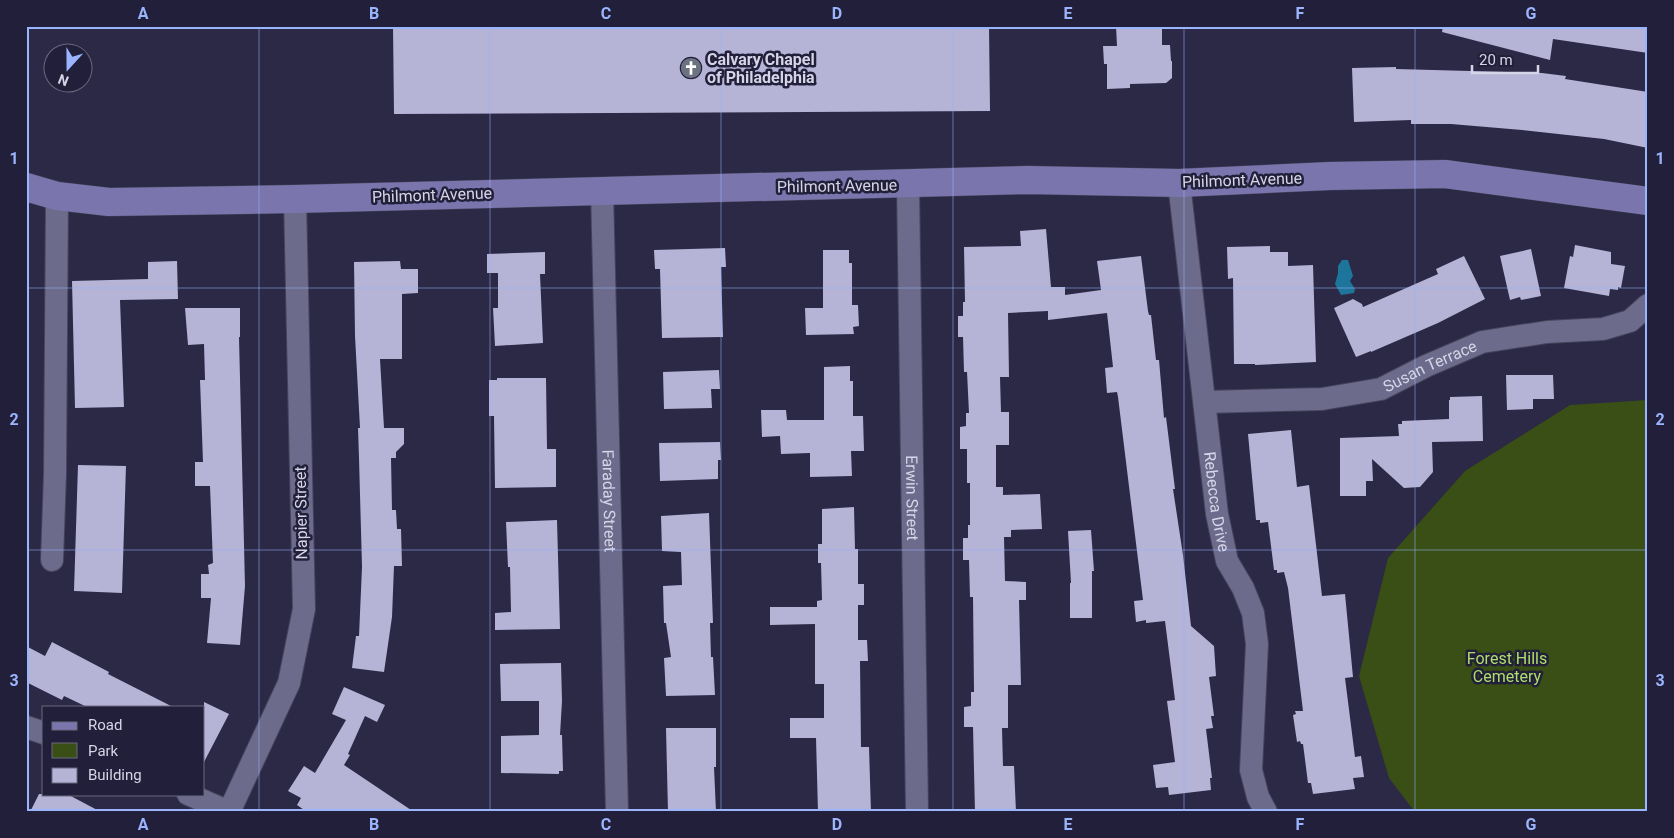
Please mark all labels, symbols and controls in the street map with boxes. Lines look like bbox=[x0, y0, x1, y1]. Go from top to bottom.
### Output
text: A bbox=[138, 4, 149, 23]
text: B bbox=[369, 4, 379, 23]
text: C bbox=[601, 4, 611, 23]
text: D bbox=[832, 4, 842, 23]
text: E bbox=[1064, 4, 1073, 23]
text: F bbox=[1296, 4, 1305, 23]
text: G bbox=[1526, 4, 1537, 23]
north arrow bbox=[42, 42, 92, 92]
scale bar bbox=[1472, 42, 1538, 74]
place label: Calvary Chapel of Philadelphia bbox=[707, 50, 815, 87]
text: 20 m bbox=[1479, 51, 1513, 69]
church icon: Calvary Chapel of Philadelphia bbox=[679, 56, 703, 80]
text: N bbox=[56, 71, 71, 89]
text: 1 bbox=[9, 149, 19, 168]
text: 1 bbox=[1655, 149, 1665, 168]
street label: Philmont Avenue bbox=[1182, 168, 1302, 192]
street label: Philmont Avenue bbox=[777, 175, 897, 197]
street label: Philmont Avenue bbox=[372, 183, 492, 207]
street label: Susan Terrace bbox=[1380, 336, 1480, 396]
text: 2 bbox=[9, 410, 19, 429]
text: 2 bbox=[1655, 410, 1665, 429]
street label: Faraday Street bbox=[599, 449, 620, 552]
street label: Rebecca Drive bbox=[1200, 451, 1234, 554]
street label: Erwin Street bbox=[902, 455, 923, 541]
street label: Napier Street bbox=[291, 466, 311, 560]
park label: Forest Hills Cemetery bbox=[1467, 649, 1547, 686]
text: 3 bbox=[9, 671, 19, 690]
text: 3 bbox=[1655, 671, 1665, 690]
legend bbox=[42, 706, 205, 796]
text: Road bbox=[88, 716, 122, 734]
text: Park bbox=[88, 742, 119, 760]
text: Building bbox=[88, 766, 142, 784]
text: A bbox=[138, 815, 149, 834]
text: B bbox=[369, 815, 379, 834]
text: C bbox=[601, 815, 611, 834]
text: D bbox=[832, 815, 842, 834]
text: E bbox=[1064, 815, 1073, 834]
text: F bbox=[1296, 815, 1305, 834]
text: G bbox=[1526, 815, 1537, 834]

